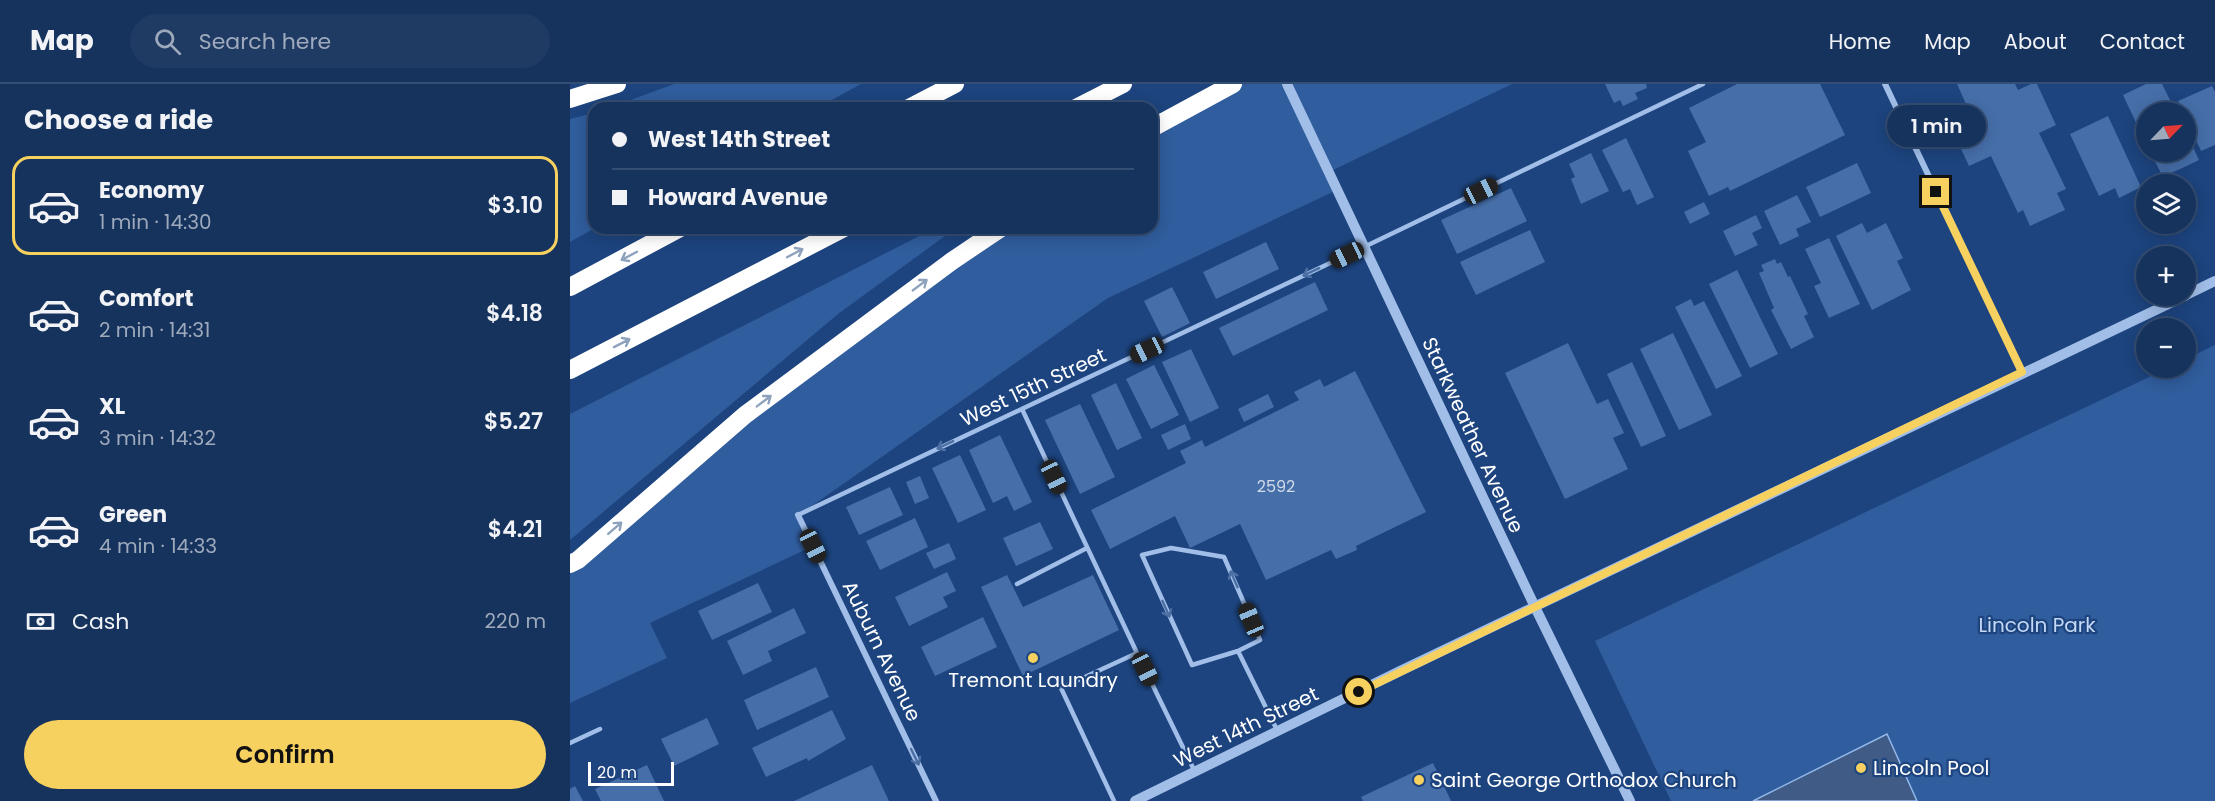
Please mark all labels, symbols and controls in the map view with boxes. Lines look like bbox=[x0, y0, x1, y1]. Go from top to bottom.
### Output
search box bbox=[130, 14, 550, 68]
text: Map bbox=[30, 21, 94, 60]
icon: search bbox=[151, 25, 184, 58]
text: Search here bbox=[199, 26, 331, 57]
text: Home bbox=[1829, 27, 1891, 56]
text: Map bbox=[1924, 27, 1971, 56]
text: About bbox=[2004, 27, 2067, 56]
text: Contact bbox=[2100, 27, 2185, 56]
text: Choose a ride bbox=[24, 101, 213, 138]
north arrow bbox=[2136, 102, 2196, 162]
map controls bbox=[2136, 102, 2196, 378]
callout: 1 min bbox=[1886, 105, 1986, 147]
text: 1 min bbox=[1911, 112, 1962, 140]
text: West 14th Street bbox=[648, 124, 830, 155]
button: layers bbox=[2136, 174, 2196, 234]
text: Economy bbox=[99, 175, 204, 206]
car bbox=[1461, 175, 1501, 207]
route end bbox=[1922, 178, 1949, 205]
icon: car bbox=[27, 179, 81, 233]
text: Howard Avenue bbox=[648, 182, 828, 213]
text: $3.10 bbox=[488, 190, 543, 221]
text: 1 min · 14:30 bbox=[99, 208, 212, 236]
car bbox=[1327, 239, 1367, 271]
button: + bbox=[2136, 246, 2196, 306]
one-way arrow bbox=[786, 247, 804, 259]
one-way arrow bbox=[621, 250, 638, 262]
one-way arrow bbox=[1303, 267, 1321, 279]
one-way arrow bbox=[912, 279, 928, 291]
text: Comfort bbox=[99, 283, 193, 314]
icon: car bbox=[27, 287, 81, 341]
text: $4.18 bbox=[486, 298, 543, 329]
text: 2 min · 14:31 bbox=[99, 316, 211, 344]
button: − bbox=[2136, 318, 2196, 378]
street label: Starkweather Avenue bbox=[1415, 333, 1531, 537]
car bbox=[1127, 334, 1167, 366]
one-way arrow bbox=[613, 337, 631, 349]
street label: West 15th Street bbox=[956, 341, 1110, 433]
text: XL bbox=[99, 391, 125, 422]
icon: car bbox=[27, 395, 81, 449]
one-way arrow bbox=[755, 395, 771, 408]
text: $5.27 bbox=[484, 406, 543, 437]
text: 3 min · 14:32 bbox=[99, 424, 216, 452]
one-way arrow bbox=[937, 440, 955, 452]
car bbox=[1038, 457, 1070, 497]
house number: 2592 bbox=[1257, 475, 1295, 498]
text: Green bbox=[99, 499, 167, 530]
icon: car bbox=[27, 503, 81, 557]
text: $4.21 bbox=[488, 514, 543, 545]
one-way arrow bbox=[607, 521, 622, 535]
car bbox=[797, 526, 829, 566]
text: 4 min · 14:33 bbox=[99, 532, 217, 560]
one-way arrow bbox=[1227, 571, 1239, 589]
street label: Auburn Avenue bbox=[836, 576, 928, 726]
one-way arrow bbox=[1161, 599, 1173, 617]
car bbox=[1236, 600, 1266, 640]
icon: cash bbox=[24, 605, 57, 638]
text: Cash bbox=[72, 606, 129, 637]
text: 220 m bbox=[485, 607, 546, 635]
park label: Lincoln Park bbox=[1978, 611, 2096, 639]
car bbox=[1129, 649, 1161, 689]
marker: Tremont Laundry bbox=[1026, 651, 1040, 665]
place label: Tremont Laundry bbox=[948, 666, 1118, 694]
route start bbox=[1345, 678, 1372, 705]
street label: West 14th Street bbox=[1169, 680, 1323, 774]
button: Confirm bbox=[24, 720, 546, 789]
one-way arrow bbox=[909, 747, 921, 765]
place label: Lincoln Pool bbox=[1873, 754, 1989, 782]
scale bar bbox=[588, 759, 674, 786]
text: 20 m bbox=[597, 761, 637, 784]
marker: Lincoln Pool bbox=[1854, 761, 1868, 775]
place label: Saint George Orthodox Church bbox=[1431, 766, 1737, 794]
marker: Saint George Orthodox Church bbox=[1412, 773, 1426, 787]

